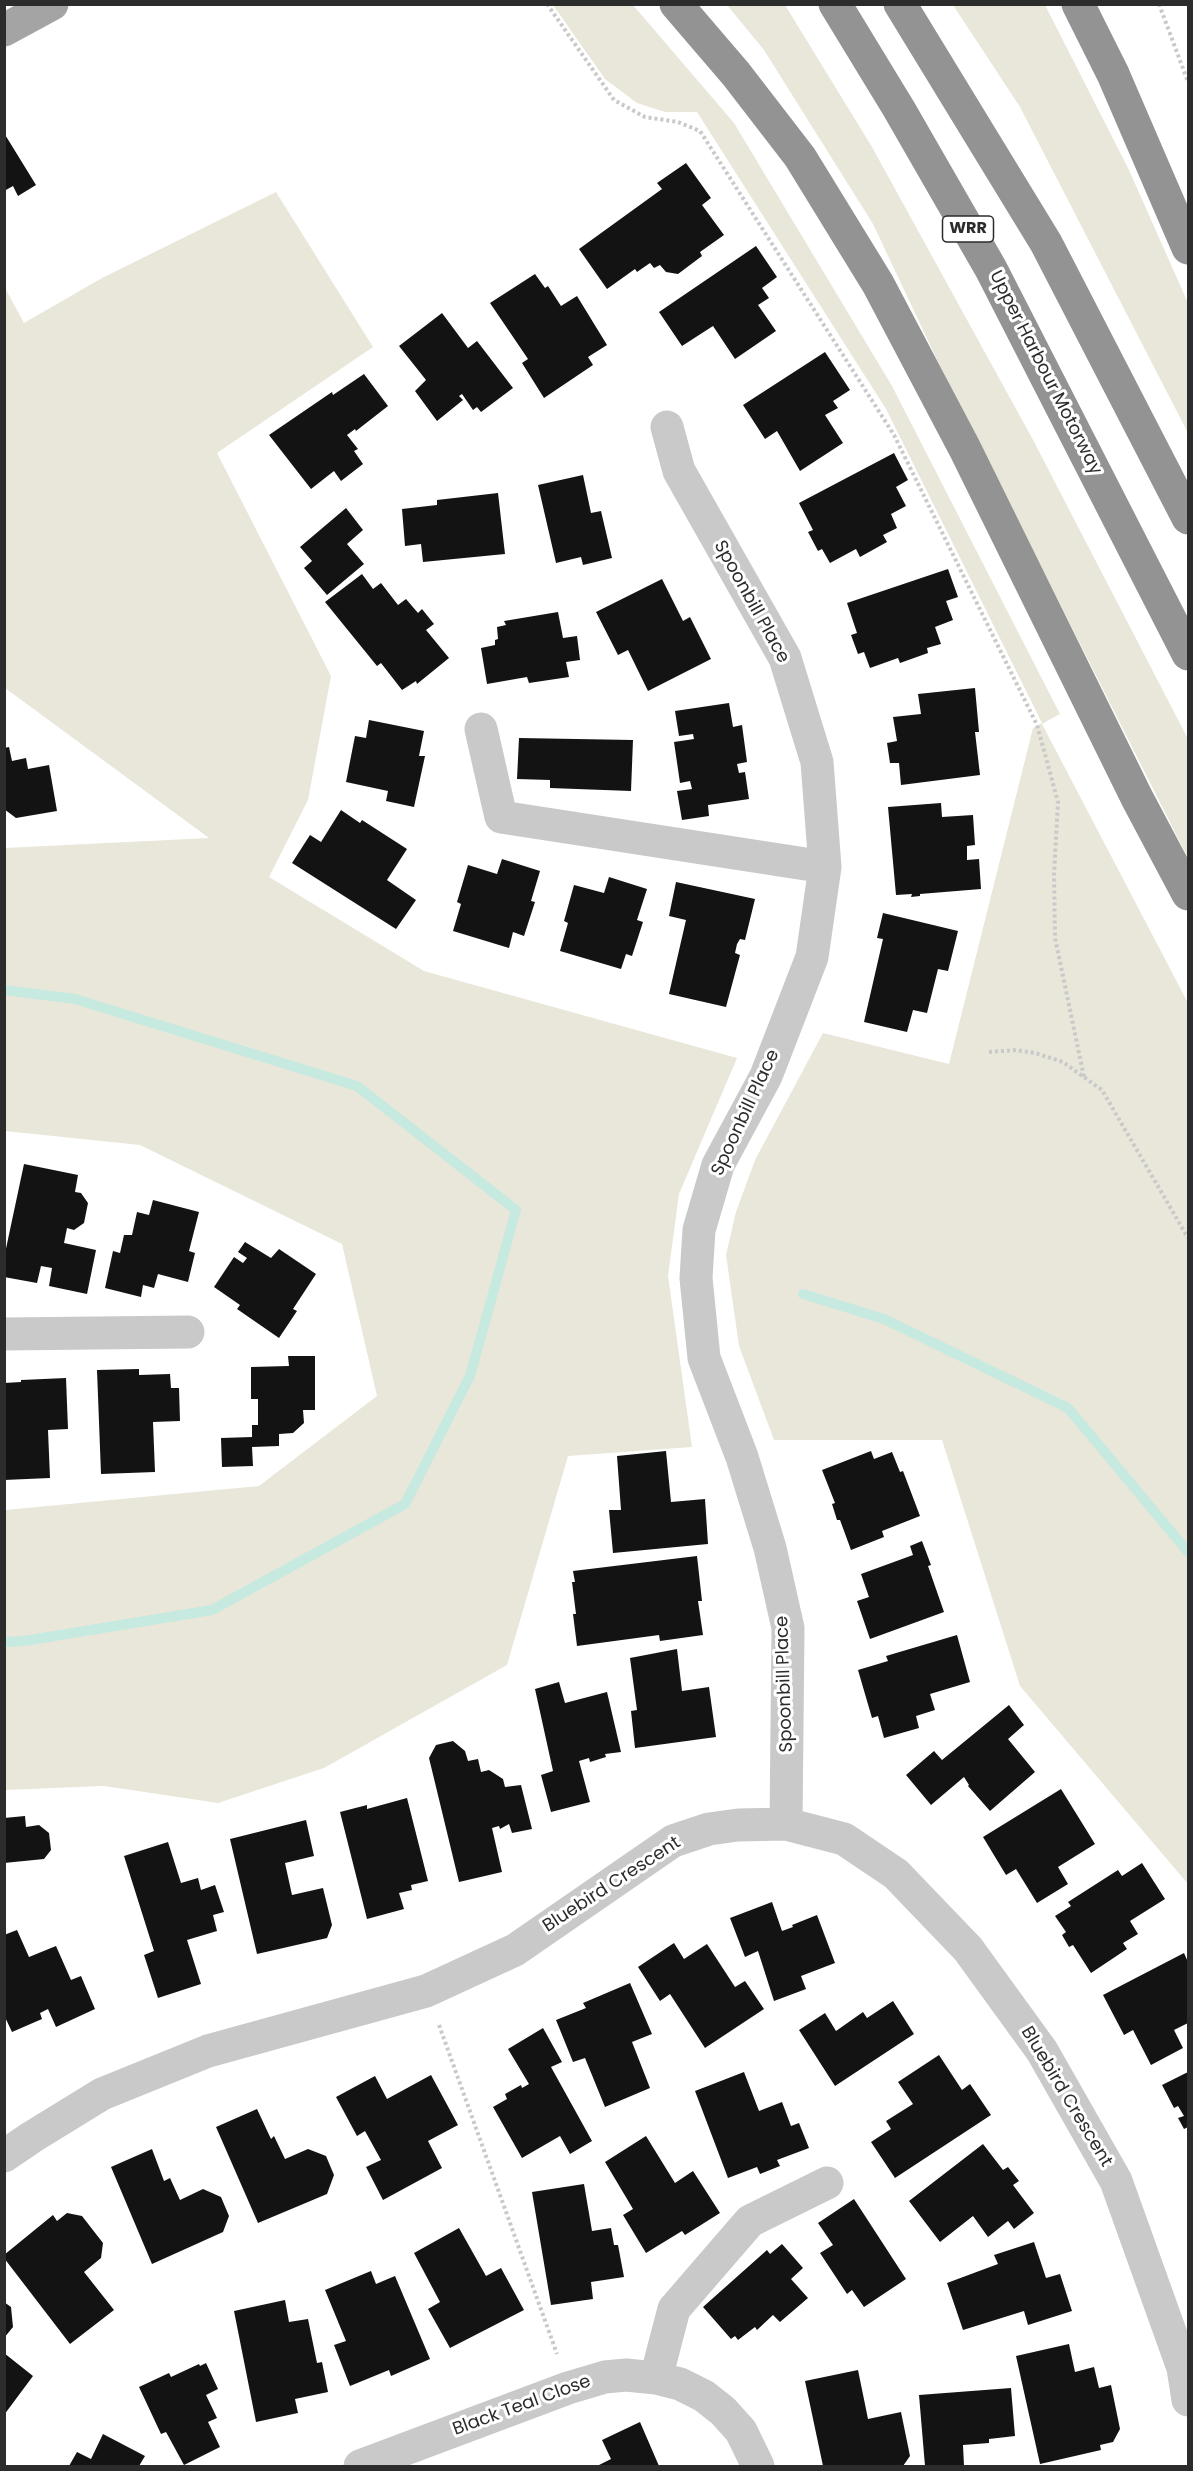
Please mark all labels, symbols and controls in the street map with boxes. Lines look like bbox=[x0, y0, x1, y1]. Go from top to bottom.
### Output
road number: WRR bbox=[942, 216, 994, 242]
street label: Upper Harbour Motorway bbox=[984, 267, 1106, 479]
street label: Spoonbill Place bbox=[708, 537, 794, 667]
street label: Spoonbill Place bbox=[707, 1047, 785, 1179]
street label: Spoonbill Place bbox=[772, 1615, 798, 1753]
street label: Bluebird Crescent bbox=[539, 1832, 685, 1938]
street label: Bluebird Crescent bbox=[1016, 2023, 1116, 2171]
street label: Black Teal Close bbox=[450, 2371, 594, 2441]

